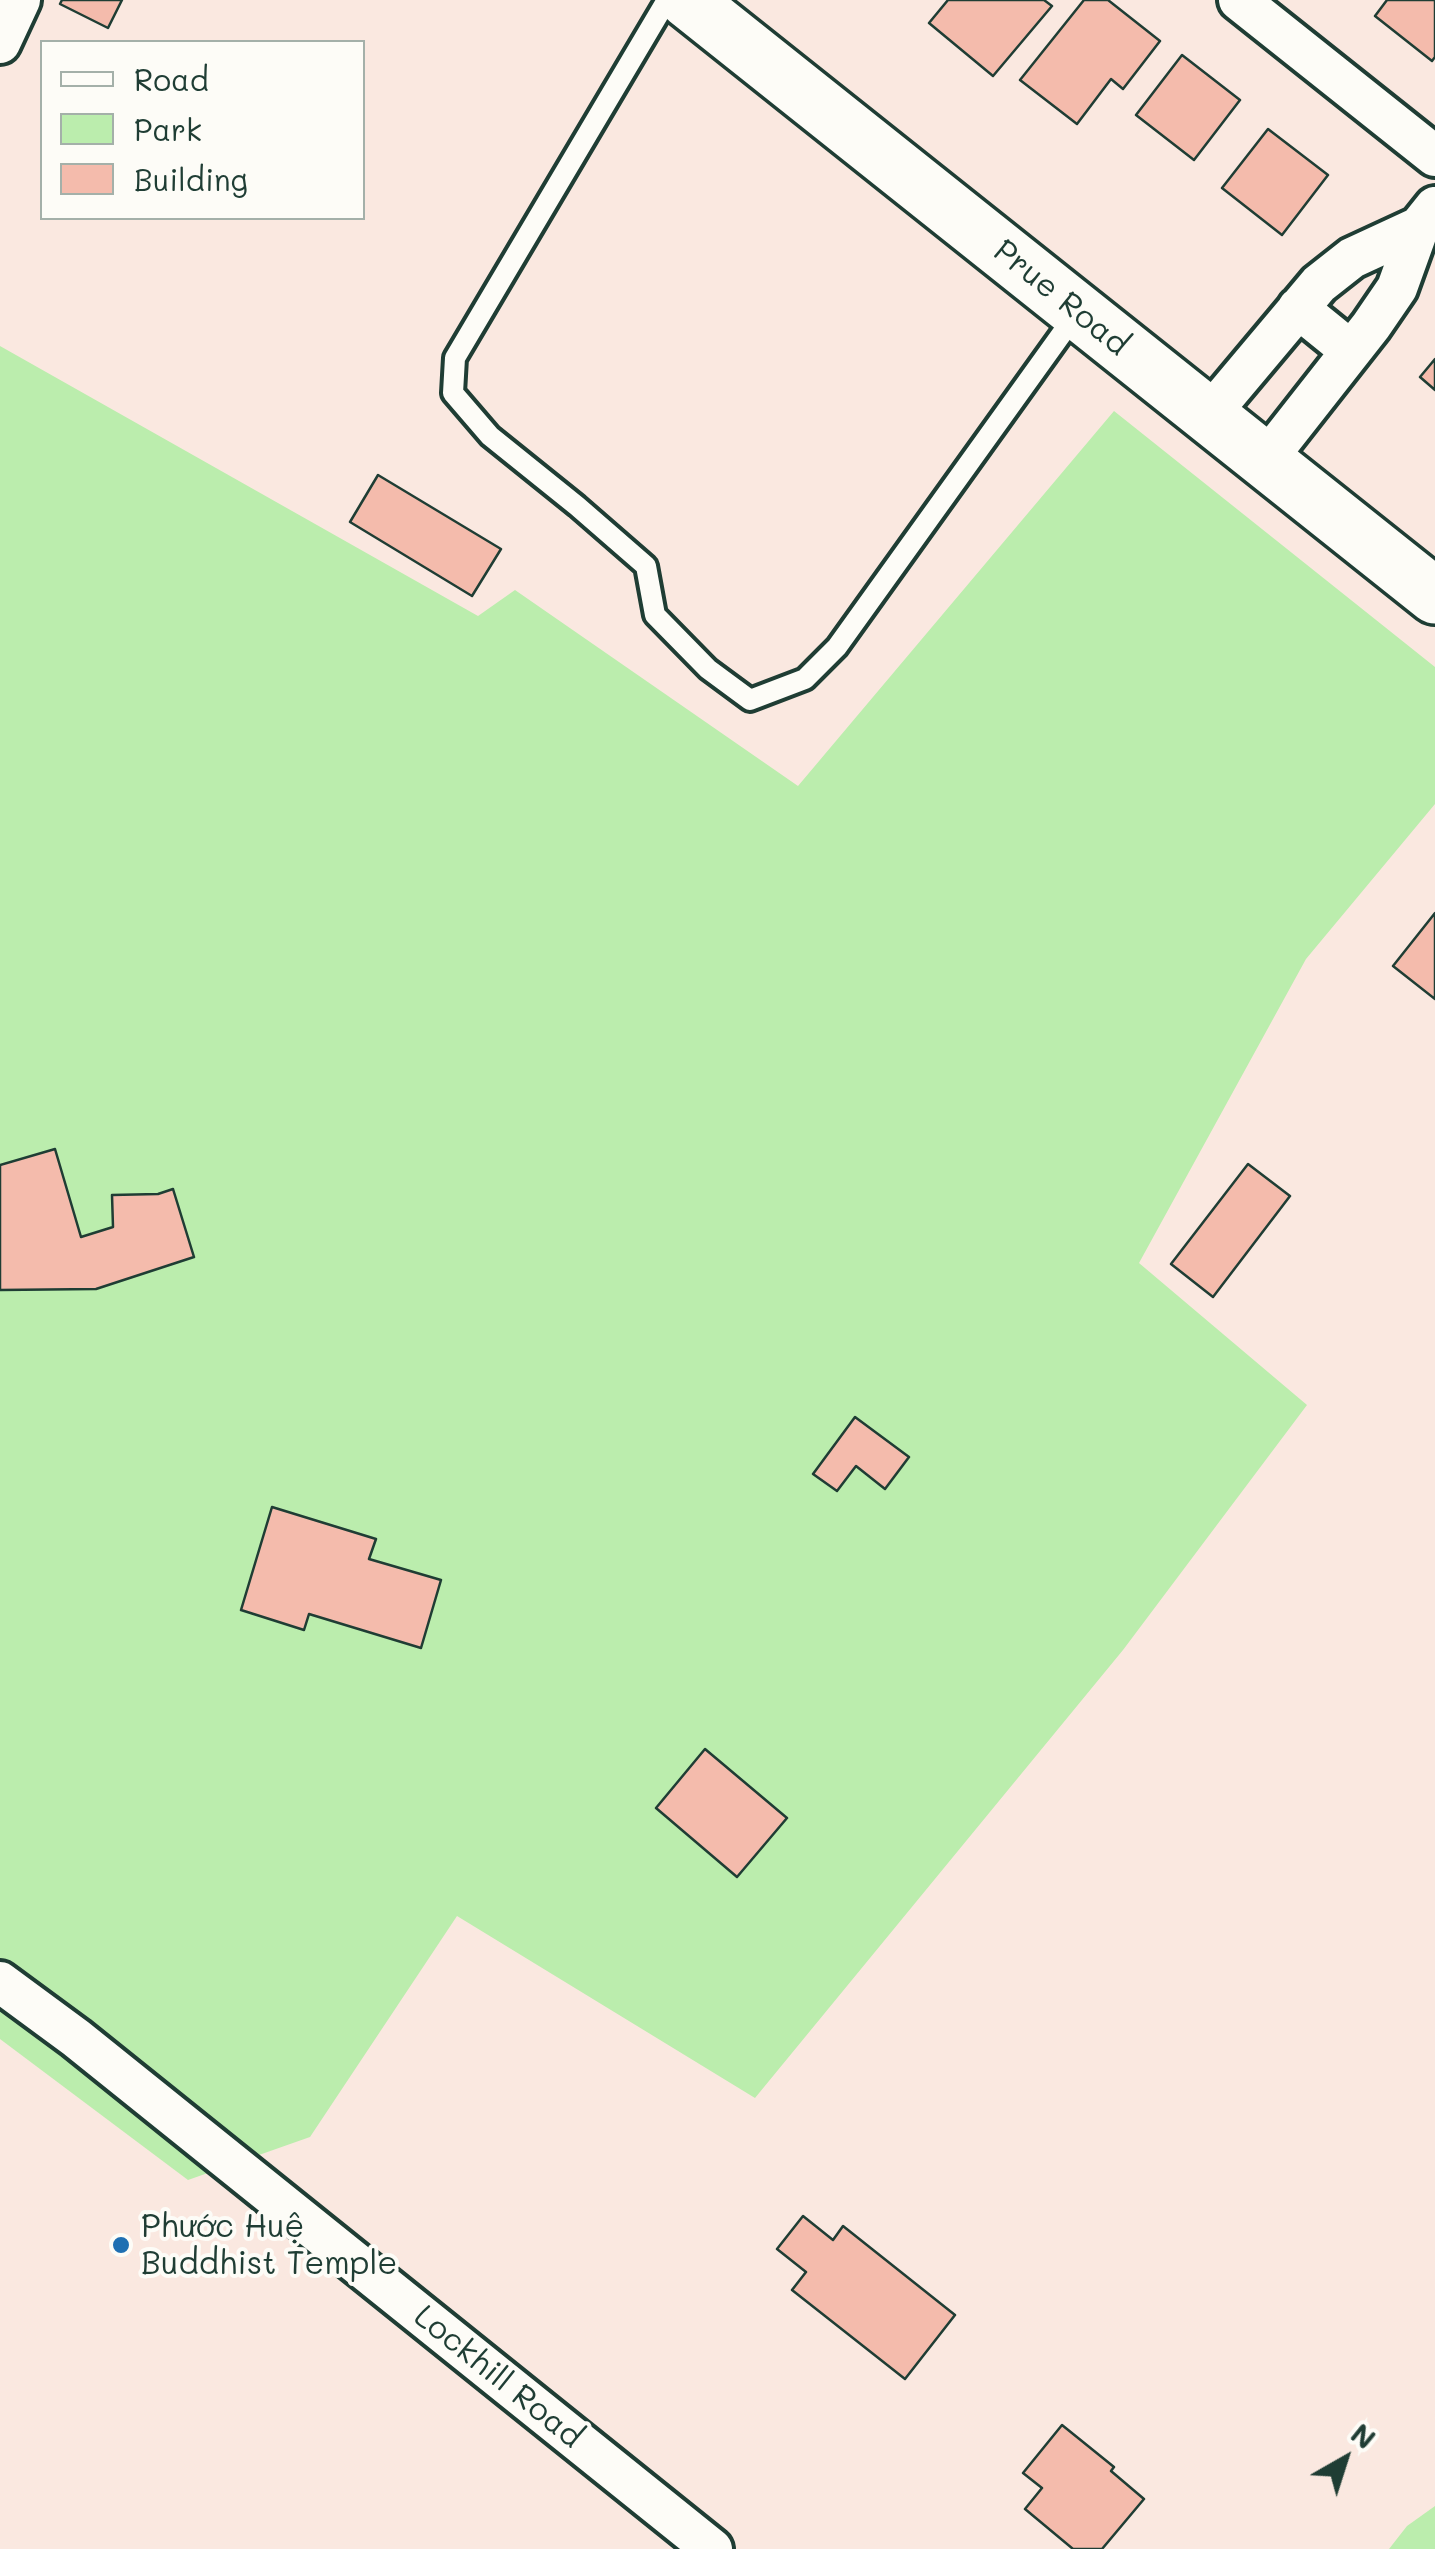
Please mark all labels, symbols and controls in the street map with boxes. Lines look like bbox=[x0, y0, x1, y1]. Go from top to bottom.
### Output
legend bbox=[40, 40, 365, 220]
text: Road bbox=[134, 59, 209, 99]
text: Park bbox=[134, 109, 202, 149]
text: Building bbox=[134, 159, 248, 199]
street label: Prue Road bbox=[986, 232, 1136, 364]
place label: Phước Huệ Buddhist Temple bbox=[141, 2208, 397, 2283]
marker: Phước Huệ Buddhist Temple bbox=[110, 2234, 132, 2256]
street label: Lockhill Road bbox=[406, 2297, 590, 2457]
north arrow bbox=[1295, 2409, 1395, 2509]
text: N bbox=[1344, 2415, 1383, 2456]

